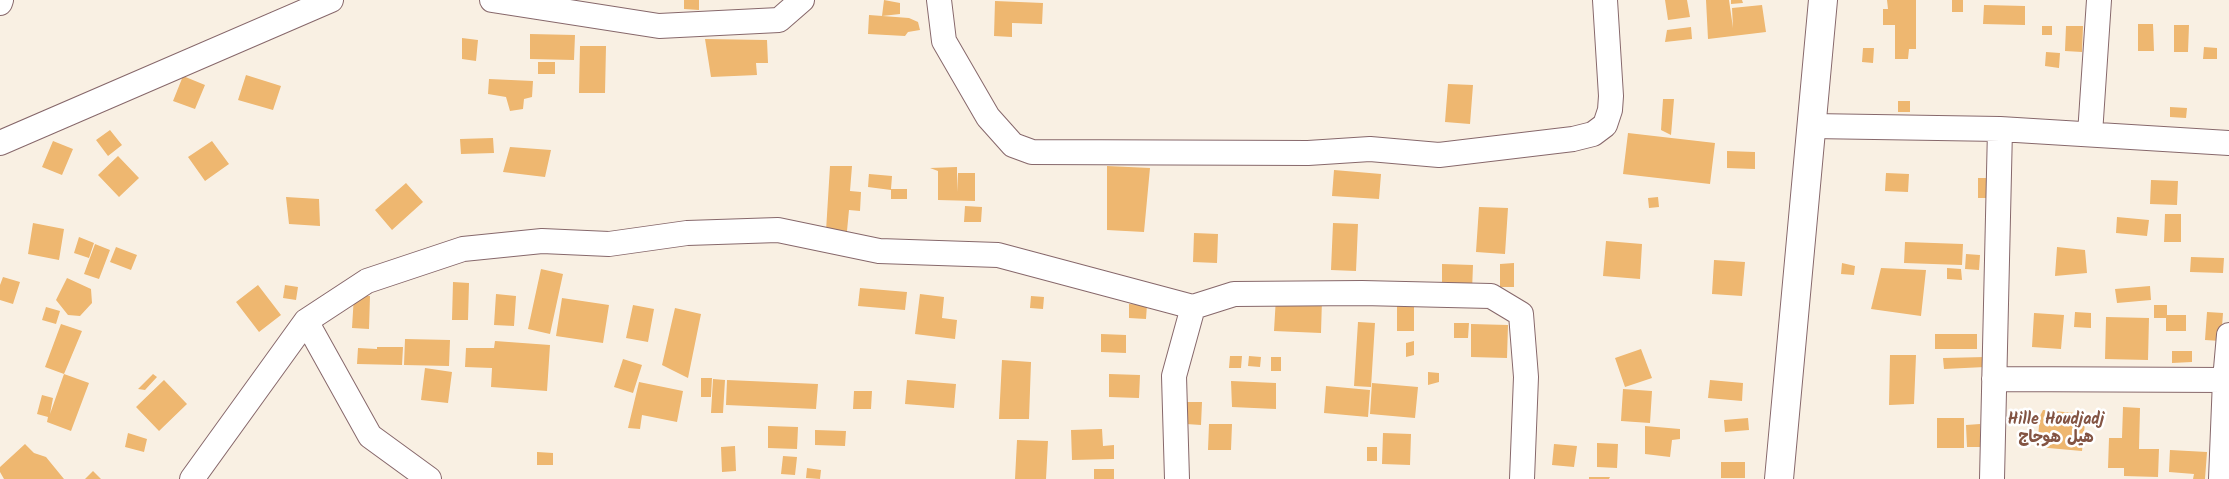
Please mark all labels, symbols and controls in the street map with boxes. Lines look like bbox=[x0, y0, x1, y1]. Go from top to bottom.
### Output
district label: Hille Houdjadj هيل هوجاج bbox=[2008, 411, 2104, 449]

